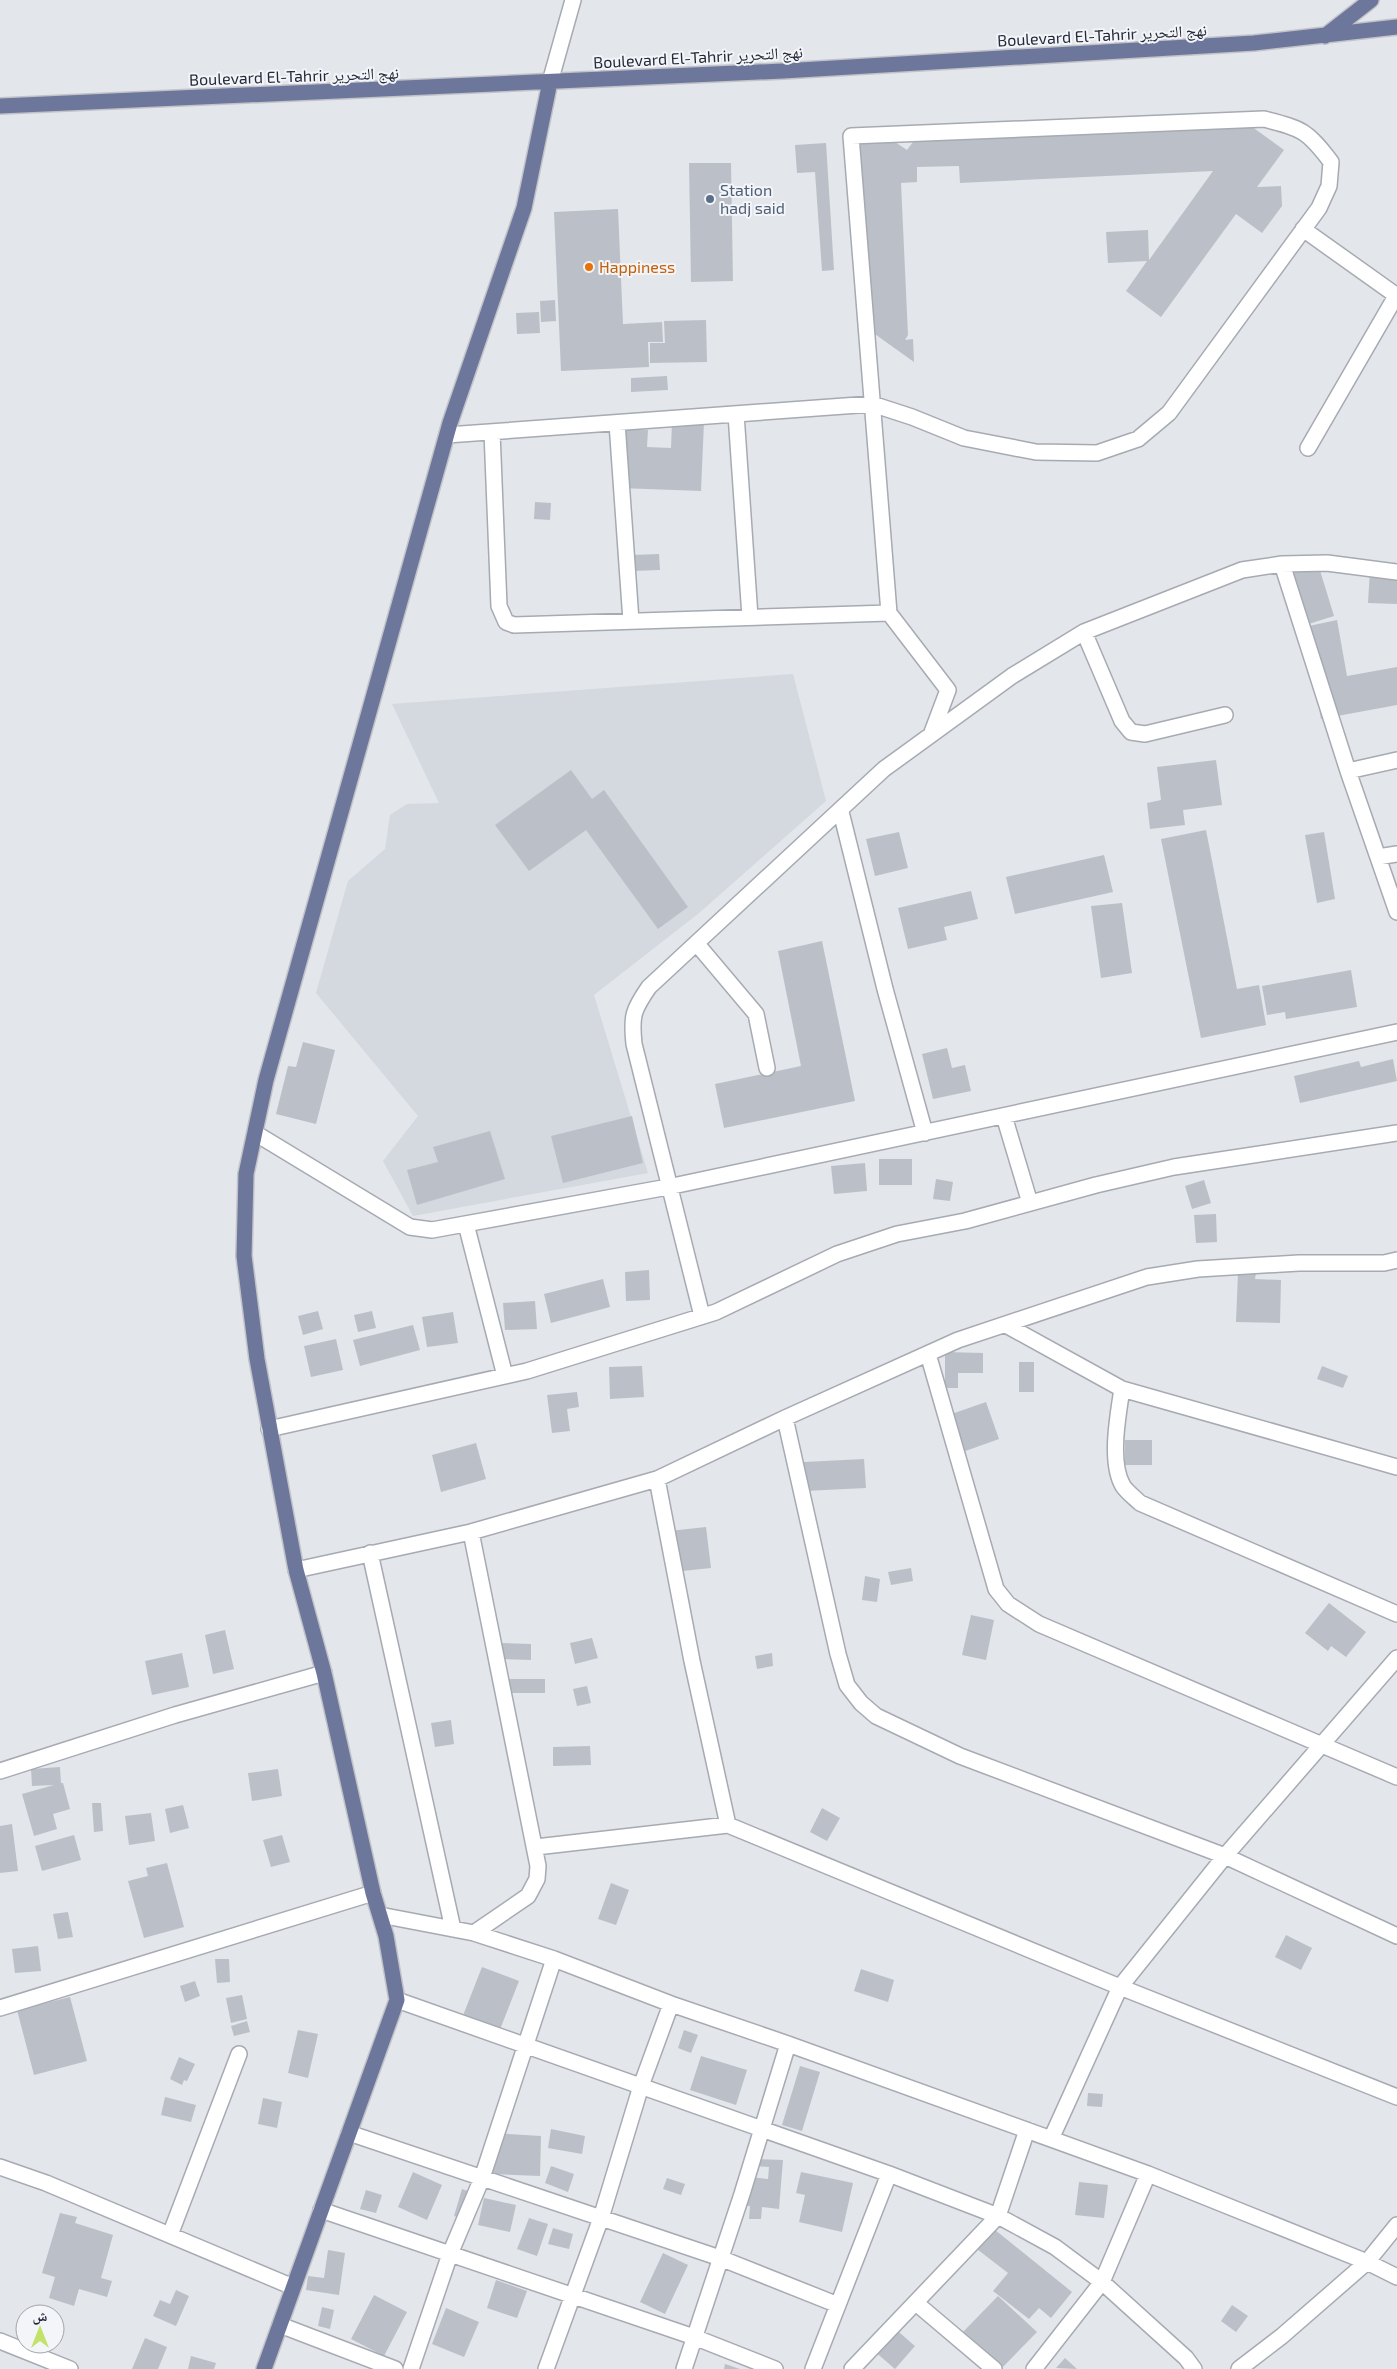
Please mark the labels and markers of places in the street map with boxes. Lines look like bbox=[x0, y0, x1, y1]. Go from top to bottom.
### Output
place label: Station hadj said bbox=[720, 180, 785, 218]
marker: Station hadj said bbox=[704, 193, 716, 205]
place label: Happiness bbox=[599, 257, 675, 276]
marker: Happiness bbox=[583, 261, 595, 273]

